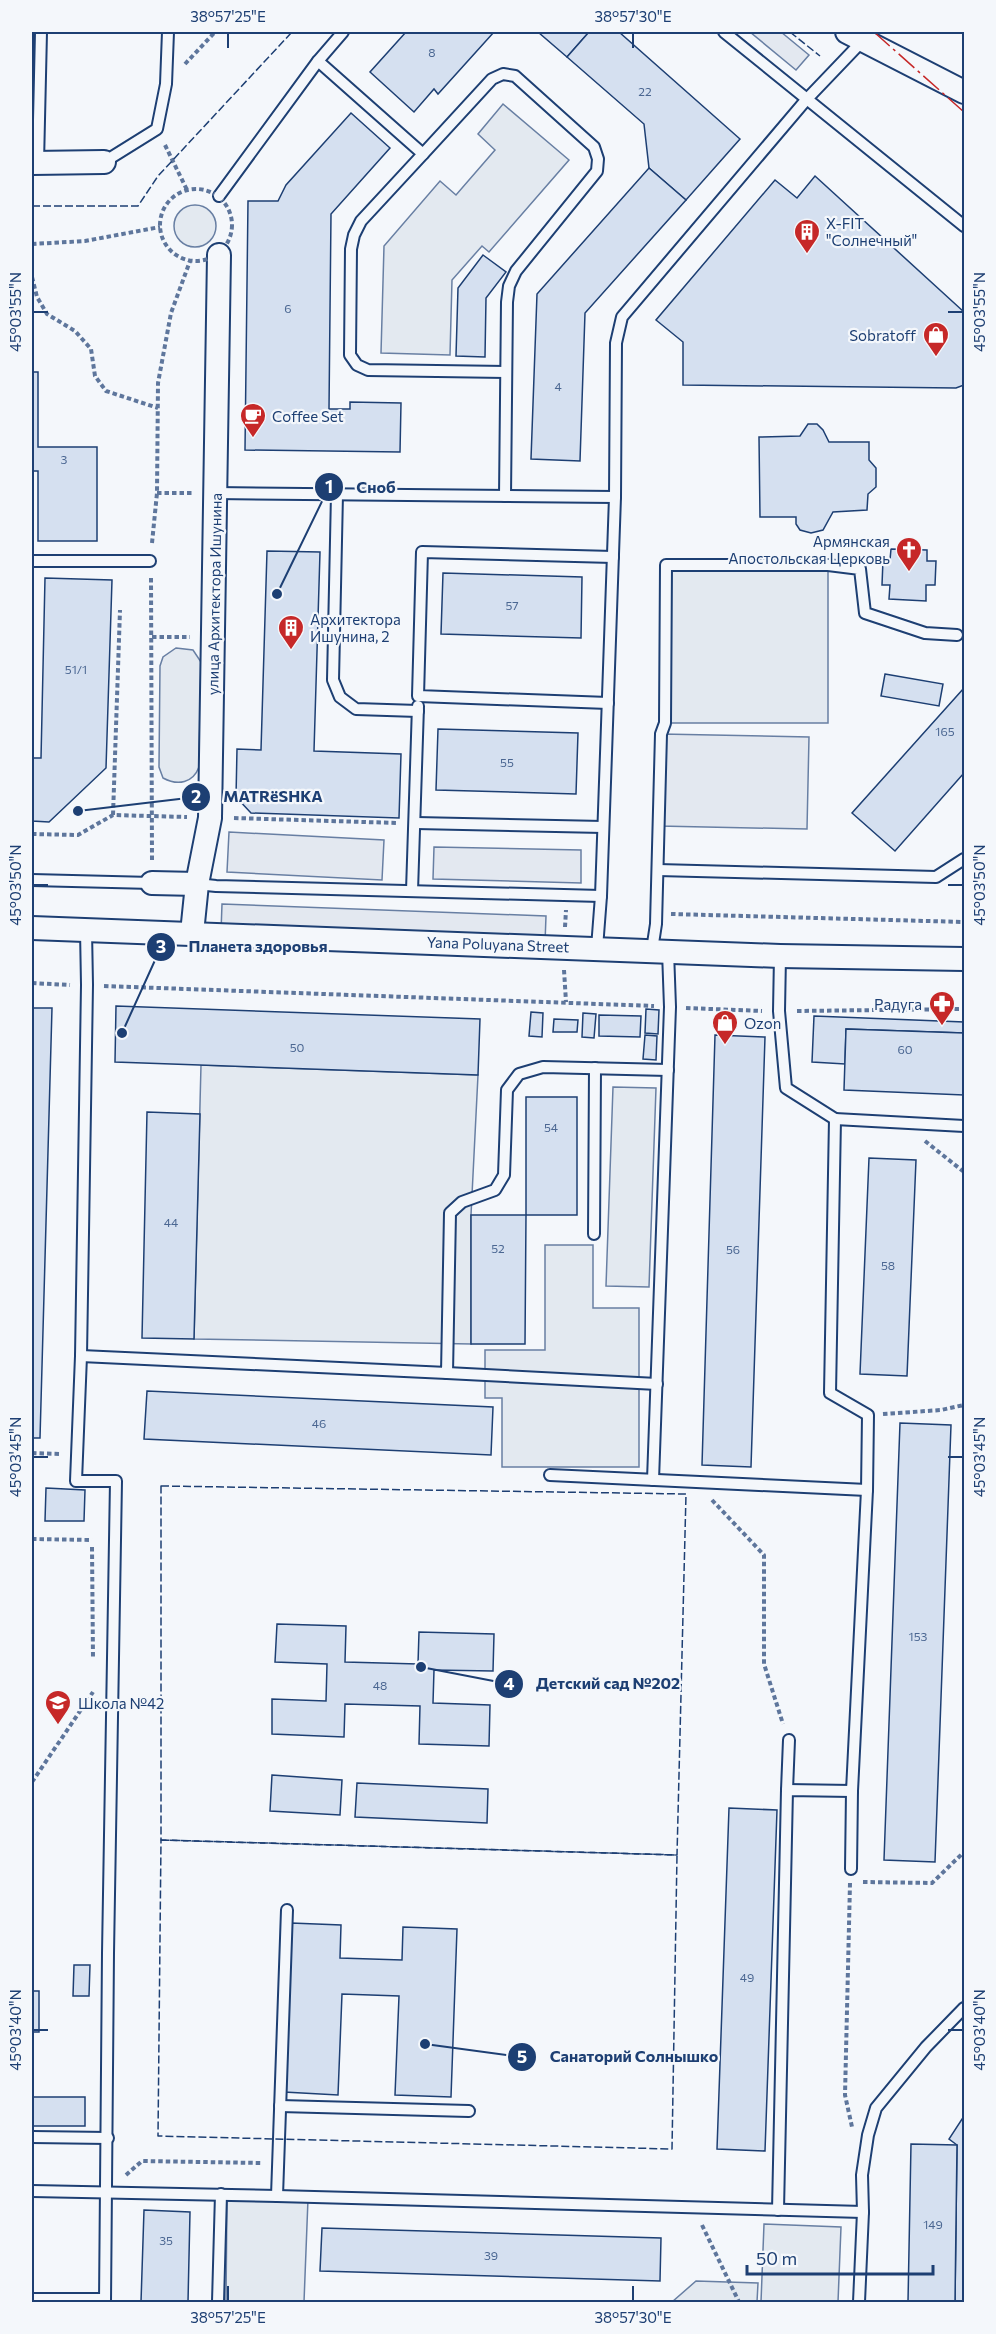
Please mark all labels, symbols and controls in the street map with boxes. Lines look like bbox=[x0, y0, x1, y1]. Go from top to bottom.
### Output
text: 38°57'25"E bbox=[190, 7, 266, 25]
text: 38°57'30"E bbox=[594, 7, 672, 25]
house number: 8 bbox=[428, 45, 436, 59]
house number: 22 bbox=[638, 84, 652, 98]
place label: X-FIT "Солнечный" bbox=[826, 214, 917, 249]
building icon: X-FIT "Солнечный" bbox=[792, 217, 822, 255]
text: 45°03'55"N bbox=[6, 272, 24, 352]
text: 45°03'55"N bbox=[970, 272, 988, 352]
house number: 6 bbox=[284, 301, 292, 315]
shop icon: Sobratoff bbox=[921, 320, 951, 358]
place label: Sobratoff bbox=[849, 326, 916, 344]
house number: 4 bbox=[554, 379, 562, 393]
cafe icon: Coffee Set bbox=[238, 401, 268, 439]
place label: Coffee Set bbox=[272, 407, 344, 425]
house number: 3 bbox=[61, 452, 68, 466]
callout: Сноб bbox=[314, 470, 407, 504]
text: 1 bbox=[325, 475, 333, 497]
text: Сноб bbox=[356, 477, 396, 496]
street label: улица Архитектора Ишунина bbox=[203, 493, 225, 695]
place label: Армянская Апостольская Церковь bbox=[728, 532, 890, 567]
church icon: Армянская Апостольская Церковь bbox=[894, 535, 924, 573]
house number: 57 bbox=[505, 598, 519, 612]
place label: Архитектора Ишунина, 2 bbox=[310, 610, 401, 645]
building icon: Архитектора Ишунина, 2 bbox=[276, 613, 306, 651]
house number: 51/1 bbox=[65, 662, 87, 676]
house number: 165 bbox=[935, 724, 955, 738]
house number: 55 bbox=[500, 755, 514, 769]
callout: MATRёSHKA bbox=[181, 780, 335, 814]
text: 2 bbox=[191, 785, 201, 807]
text: MATRёSHKA bbox=[223, 786, 323, 805]
text: 45°03'50"N bbox=[6, 844, 24, 926]
text: 45°03'50"N bbox=[970, 844, 988, 926]
callout: Планета здоровья bbox=[146, 930, 339, 964]
street label: Yana Poluyana Street bbox=[426, 933, 570, 955]
text: 3 bbox=[156, 935, 166, 957]
text: Планета здоровья bbox=[189, 936, 327, 955]
pharmacy icon: Радуга bbox=[927, 989, 957, 1027]
place label: Радуга bbox=[874, 995, 922, 1013]
shop icon: Ozon bbox=[710, 1008, 740, 1046]
place label: Ozon bbox=[744, 1014, 781, 1032]
house number: 50 bbox=[290, 1040, 305, 1054]
house number: 60 bbox=[897, 1042, 913, 1056]
house number: 54 bbox=[544, 1120, 558, 1134]
house number: 44 bbox=[164, 1215, 178, 1229]
house number: 52 bbox=[491, 1241, 505, 1255]
house number: 56 bbox=[726, 1242, 740, 1256]
house number: 58 bbox=[881, 1258, 895, 1272]
house number: 46 bbox=[312, 1416, 326, 1430]
text: 45°03'45"N bbox=[6, 1417, 24, 1497]
text: 45°03'45"N bbox=[970, 1417, 988, 1497]
house number: 153 bbox=[909, 1629, 928, 1643]
callout: Детский сад №202 bbox=[494, 1667, 692, 1701]
text: 4 bbox=[503, 1672, 515, 1694]
text: Детский сад №202 bbox=[536, 1673, 680, 1692]
house number: 48 bbox=[373, 1678, 387, 1692]
school or university icon: Школа №42 bbox=[43, 1688, 73, 1726]
place label: Школа №42 bbox=[78, 1694, 164, 1712]
house number: 49 bbox=[740, 1970, 754, 1984]
text: 45°03'40"N bbox=[6, 1989, 24, 2071]
text: 45°03'40"N bbox=[970, 1989, 988, 2071]
callout: Санаторий Солнышко bbox=[507, 2040, 730, 2074]
text: 5 bbox=[517, 2045, 527, 2067]
text: Санаторий Солнышко bbox=[550, 2046, 719, 2065]
house number: 149 bbox=[923, 2217, 943, 2231]
house number: 35 bbox=[159, 2233, 173, 2247]
scale bar bbox=[747, 2238, 933, 2276]
text: 50 m bbox=[756, 2247, 797, 2269]
house number: 39 bbox=[484, 2248, 498, 2262]
text: 38°57'25"E bbox=[190, 2308, 266, 2326]
text: 38°57'30"E bbox=[594, 2308, 672, 2326]

